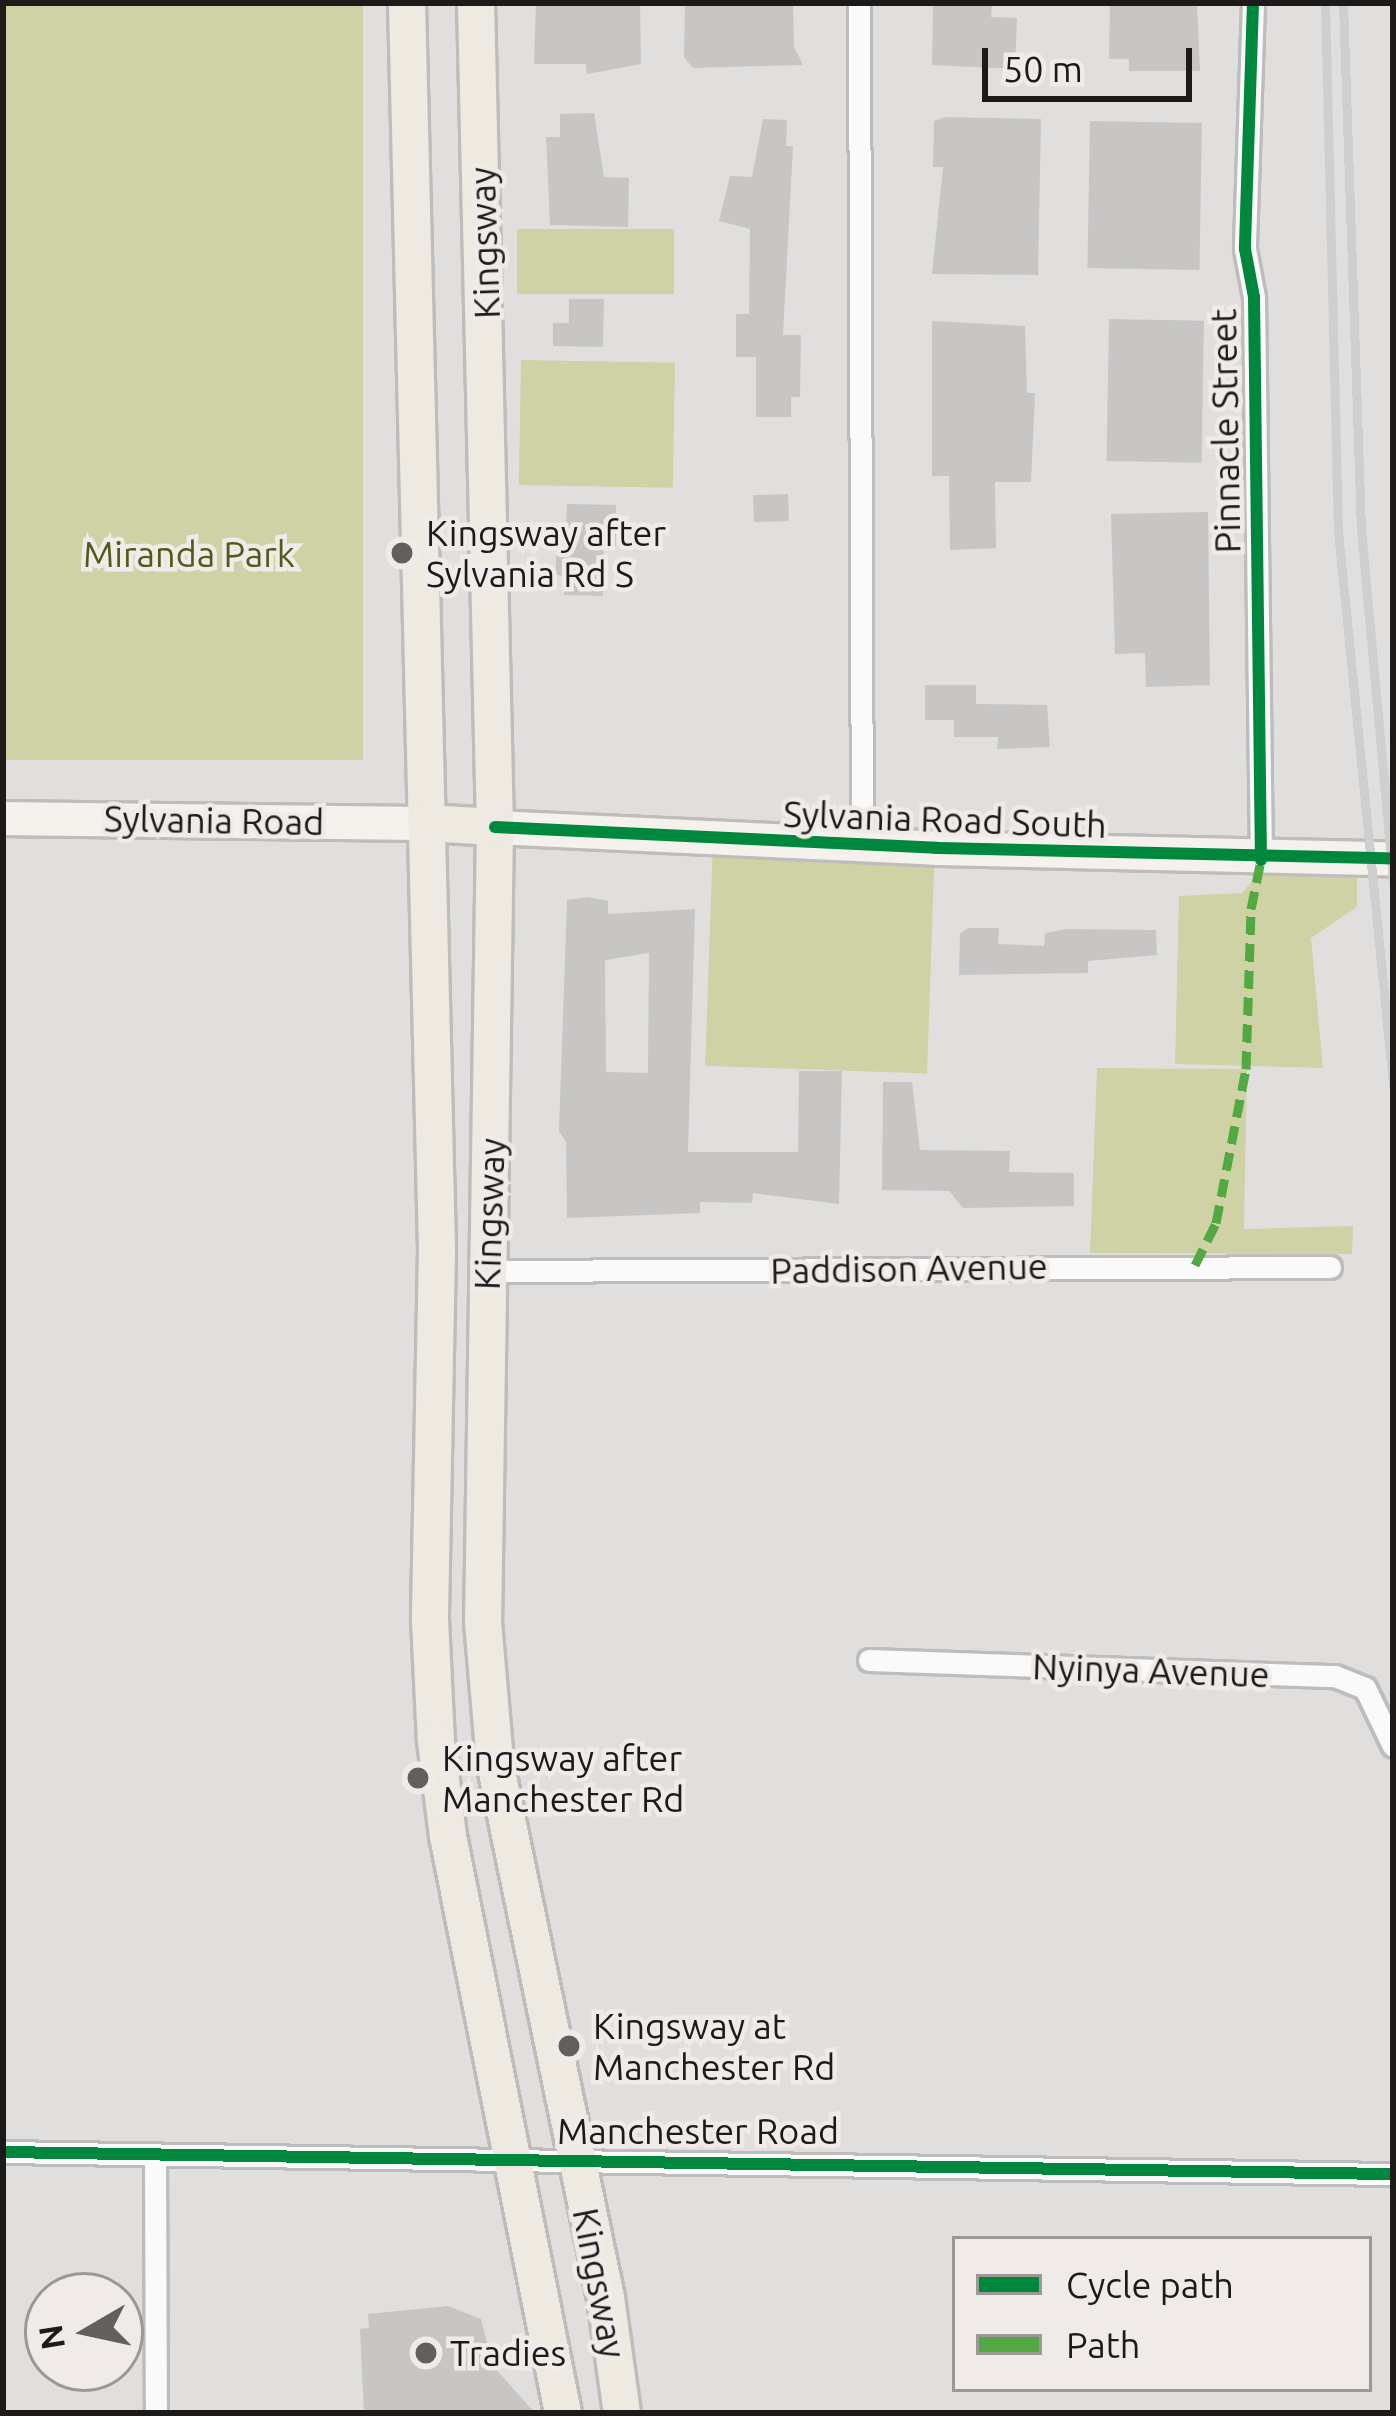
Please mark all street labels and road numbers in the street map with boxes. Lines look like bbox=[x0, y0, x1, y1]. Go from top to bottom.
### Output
street label: Kingsway bbox=[460, 166, 508, 320]
street label: Pinnacle Street bbox=[1201, 308, 1249, 554]
street label: Sylvania Road South bbox=[783, 792, 1107, 846]
street label: Sylvania Road bbox=[104, 796, 324, 844]
street label: Kingsway bbox=[465, 1137, 513, 1291]
street label: Paddison Avenue bbox=[770, 1244, 1048, 1292]
street label: Nyinya Avenue bbox=[1032, 1644, 1270, 1696]
street label: Manchester Road bbox=[557, 2109, 839, 2153]
street label: Kingsway bbox=[564, 2204, 636, 2362]

